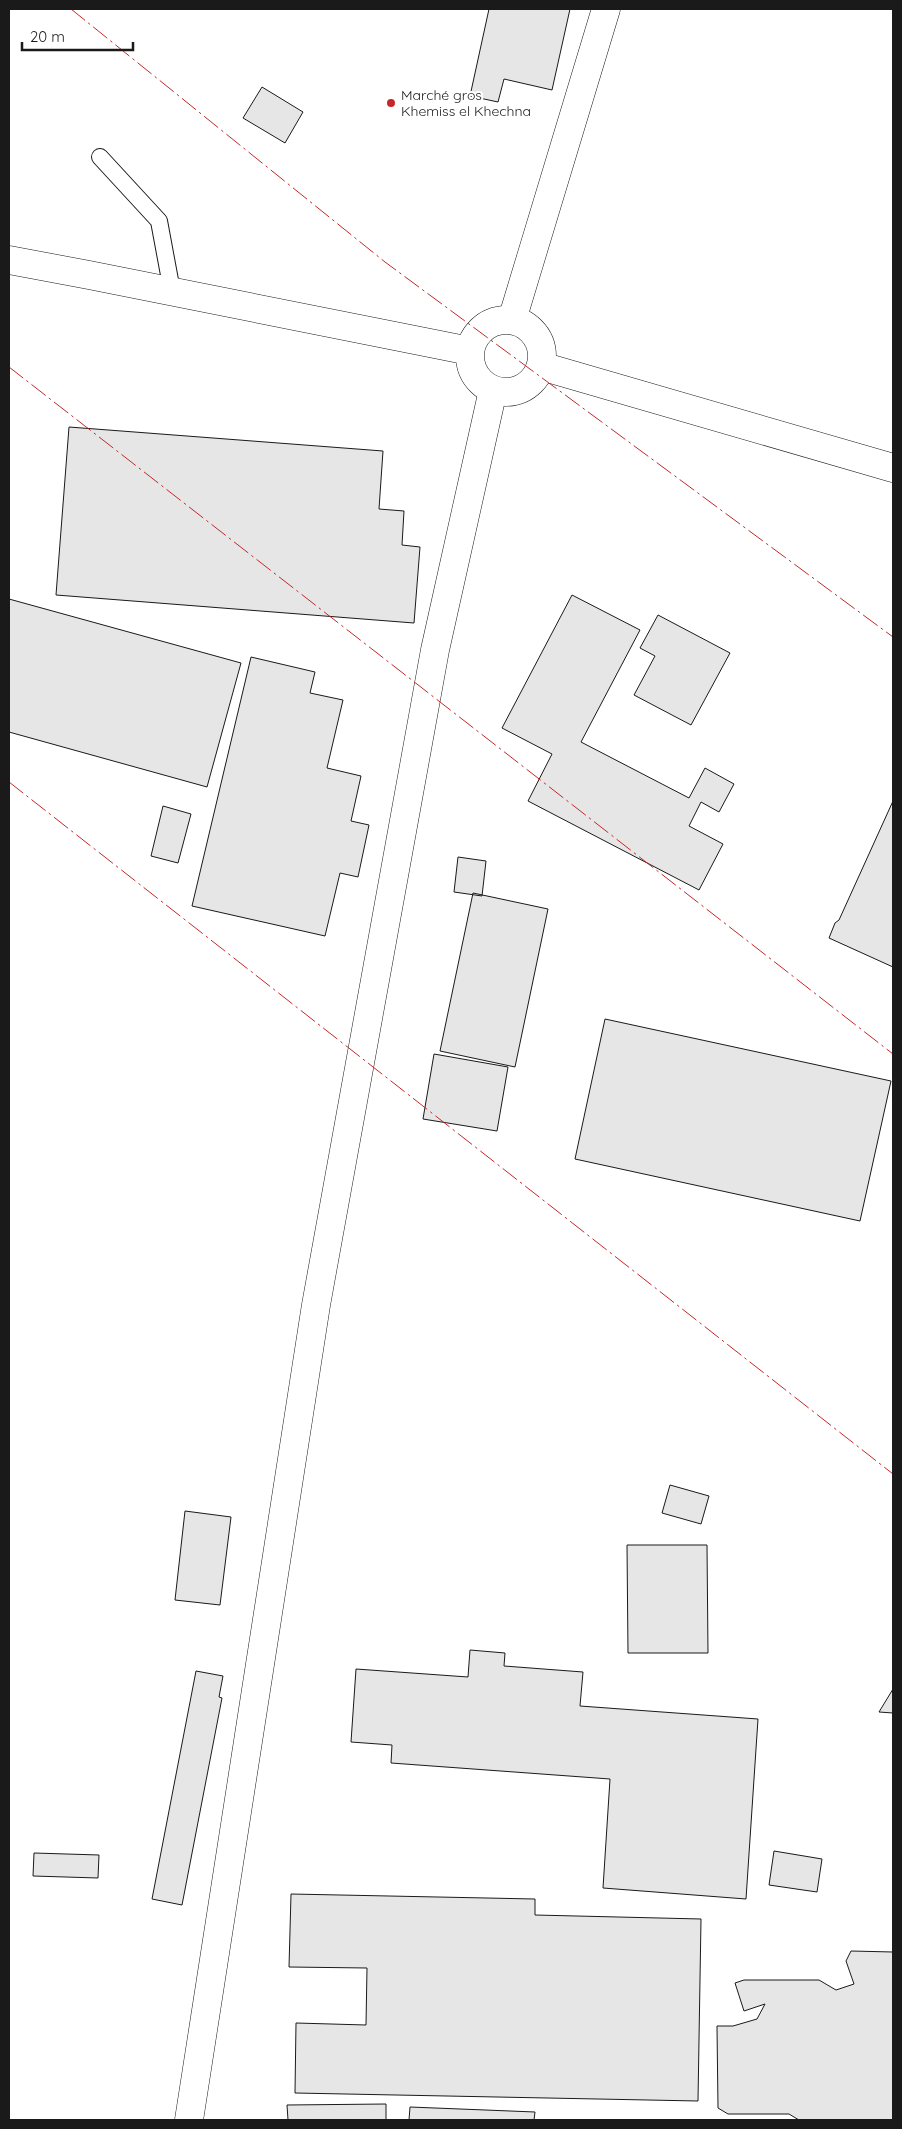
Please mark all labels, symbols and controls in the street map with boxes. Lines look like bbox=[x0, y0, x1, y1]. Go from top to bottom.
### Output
scale bar bbox=[22, 20, 134, 52]
text: 20 m bbox=[30, 27, 65, 46]
place label: Marché gros Khemiss el Khechna bbox=[401, 86, 531, 120]
marker: Marché gros Khemiss el Khechna bbox=[385, 97, 397, 109]

